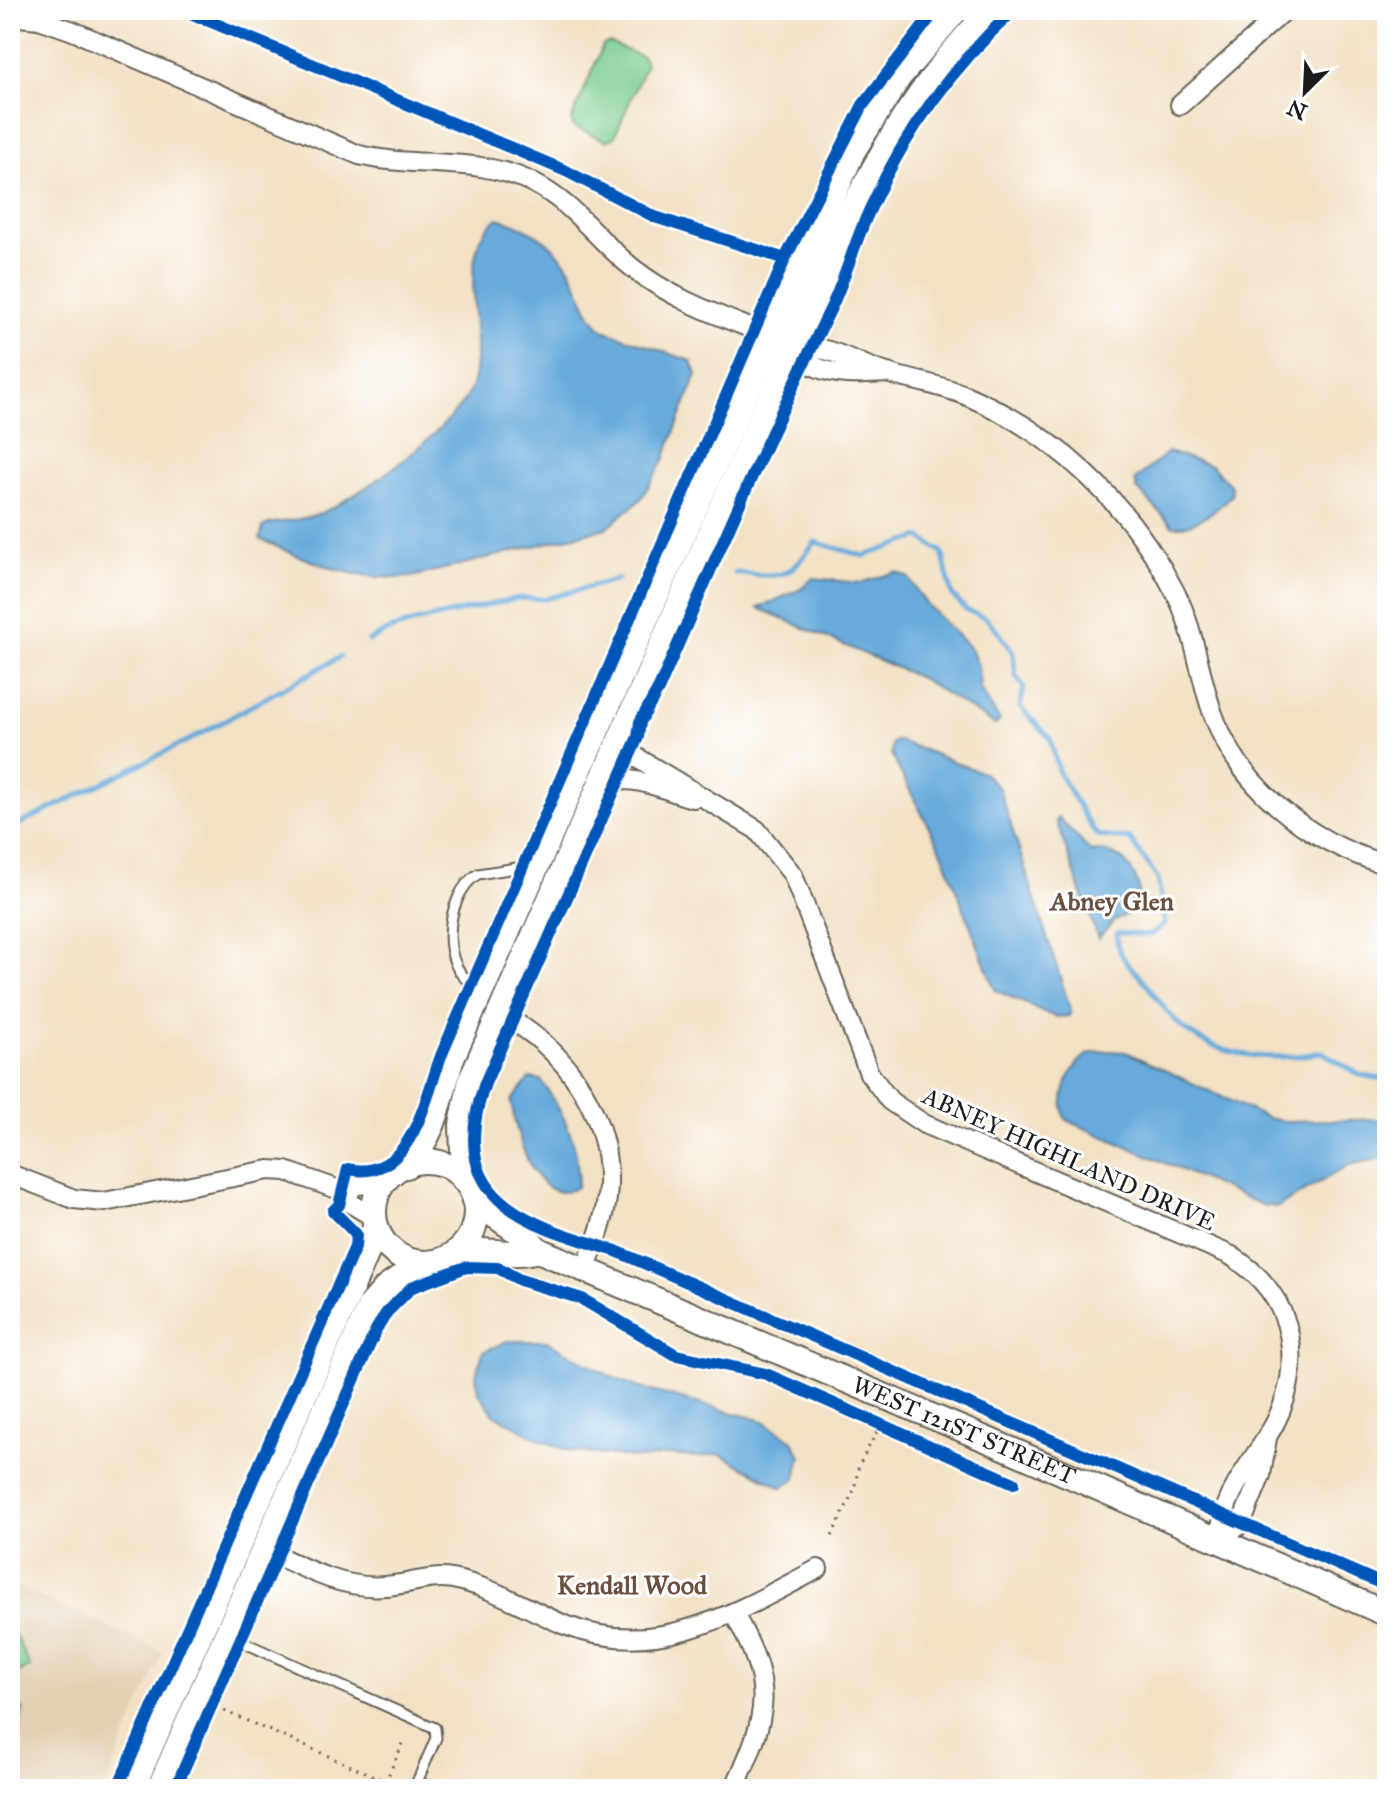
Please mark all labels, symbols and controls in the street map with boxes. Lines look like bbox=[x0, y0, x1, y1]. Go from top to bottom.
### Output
north arrow bbox=[1265, 52, 1345, 132]
text: N bbox=[1283, 94, 1311, 126]
district label: Abney Glen bbox=[1048, 885, 1174, 917]
street label: ABNEY HIGHLAND DRIVE bbox=[917, 1080, 1220, 1237]
street label: WEST 121ST STREET bbox=[848, 1370, 1080, 1491]
district label: Kendall Wood bbox=[557, 1569, 708, 1601]

